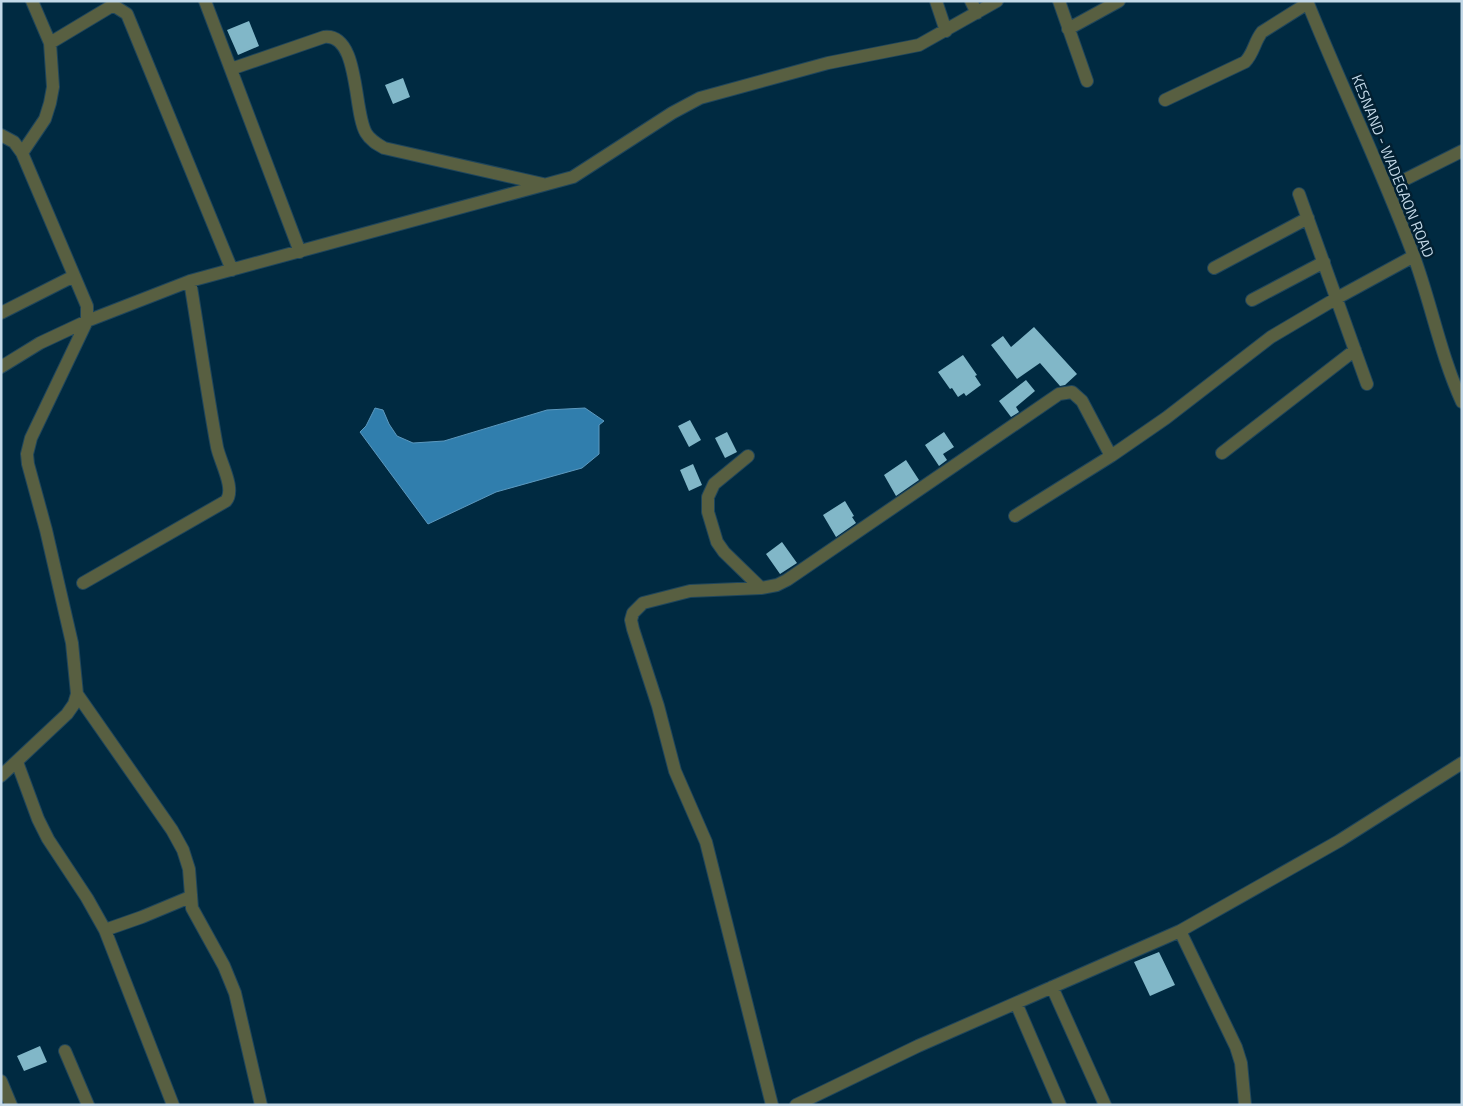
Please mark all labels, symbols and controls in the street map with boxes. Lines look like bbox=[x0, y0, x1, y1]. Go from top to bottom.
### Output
street label: KESNAND - WADEGAON ROAD bbox=[1346, 71, 1440, 261]

